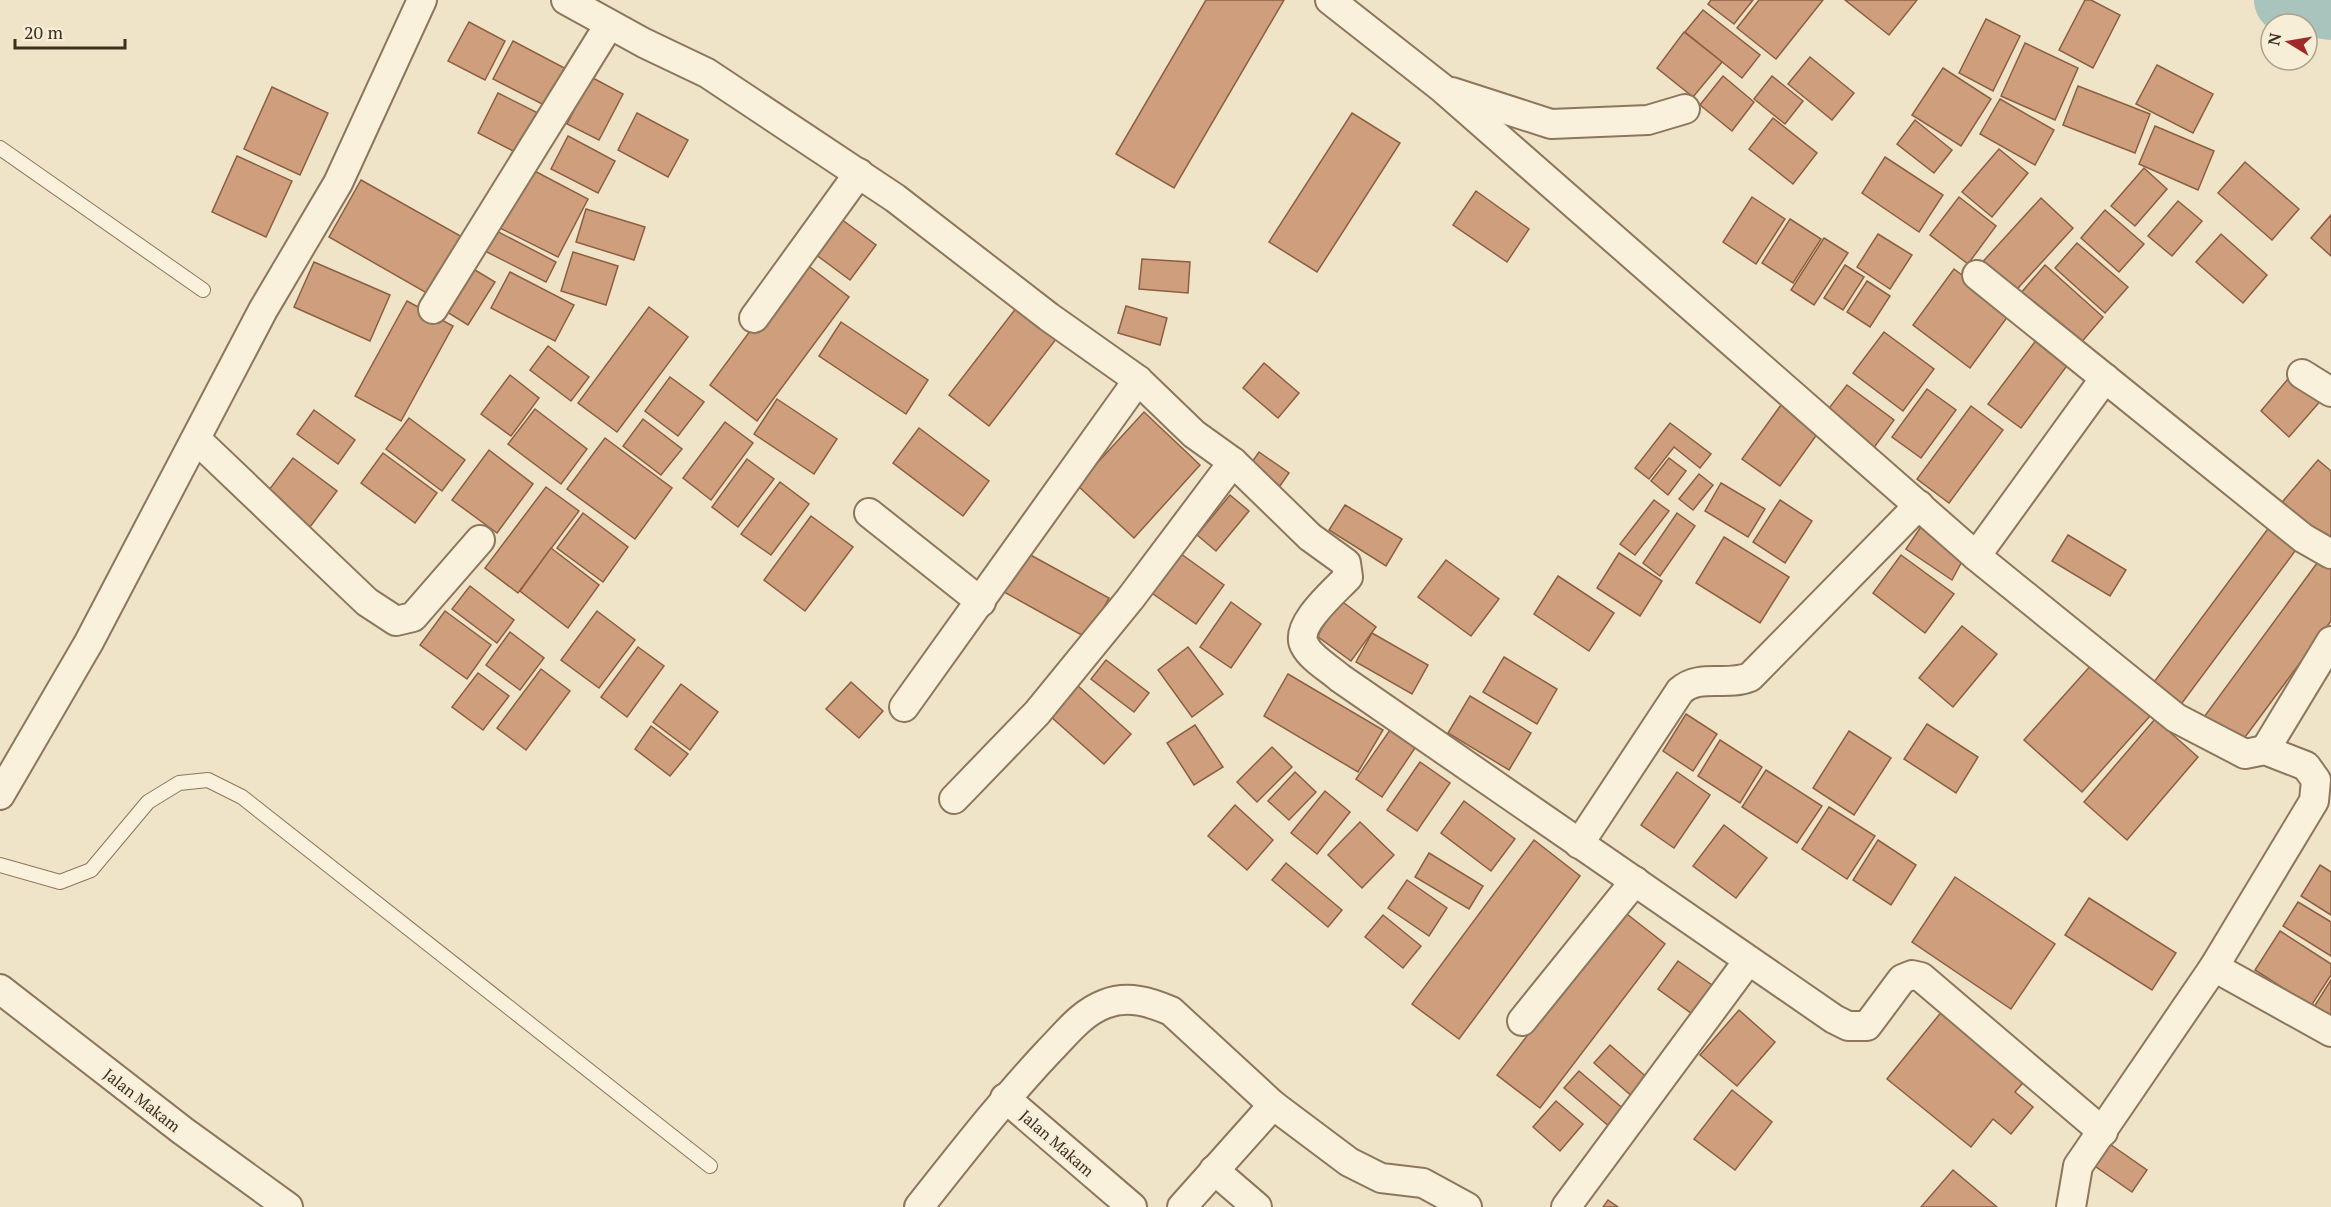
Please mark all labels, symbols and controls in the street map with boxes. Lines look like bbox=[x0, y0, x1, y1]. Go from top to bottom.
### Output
scale bar bbox=[15, 12, 124, 50]
north arrow bbox=[2259, 12, 2319, 72]
text: 20 m bbox=[24, 20, 64, 44]
text: N bbox=[2262, 31, 2286, 47]
street label: Jalan Makam bbox=[99, 1063, 185, 1137]
street label: Jalan Makam bbox=[1015, 1105, 1099, 1182]

